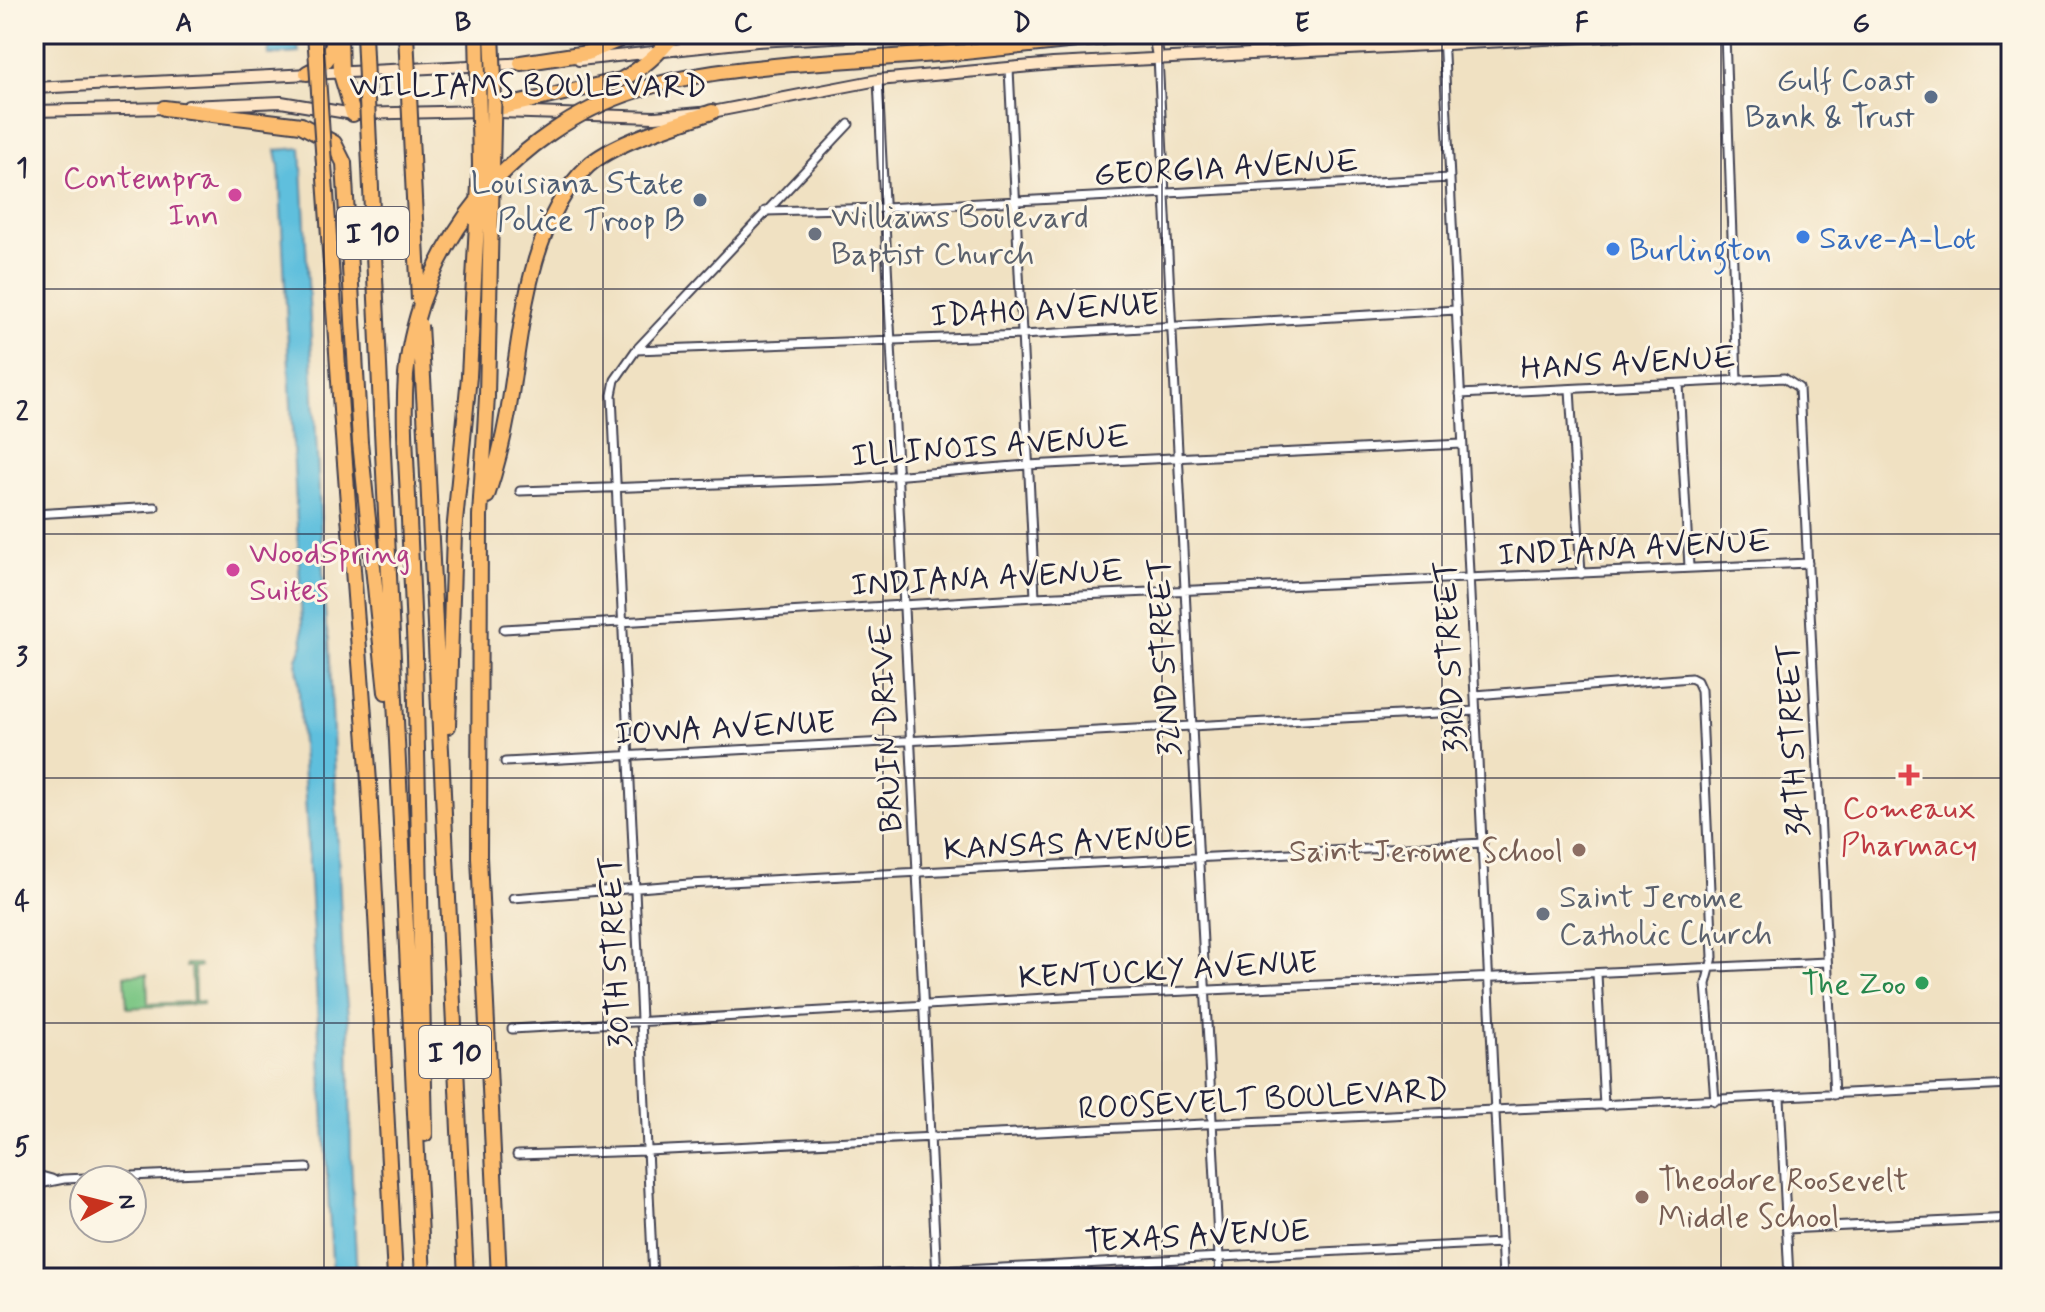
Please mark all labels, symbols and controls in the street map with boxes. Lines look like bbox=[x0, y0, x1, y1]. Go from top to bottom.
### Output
text: A bbox=[175, 7, 193, 41]
text: B bbox=[455, 7, 471, 41]
text: C bbox=[734, 7, 753, 41]
text: D bbox=[1013, 7, 1031, 41]
text: E bbox=[1294, 7, 1310, 41]
text: F bbox=[1575, 7, 1589, 41]
text: G bbox=[1852, 7, 1870, 41]
place label: Gulf Coast Bank & Trust bbox=[1745, 60, 1915, 139]
street label: WILLIAMS BOULEVARD bbox=[349, 66, 707, 108]
marker: Gulf Coast Bank & Trust bbox=[1922, 88, 1940, 106]
street label: GEORGIA AVENUE bbox=[1093, 141, 1359, 197]
text: 1 bbox=[16, 152, 28, 186]
place label: Contempra Inn bbox=[63, 158, 220, 237]
place label: Louisiana State Police Troop B bbox=[471, 163, 684, 242]
marker: Contempra Inn bbox=[226, 186, 244, 204]
marker: Louisiana State Police Troop B bbox=[691, 191, 709, 209]
place label: Williams Boulevard Baptist Church bbox=[831, 197, 1089, 276]
road number: I 10 bbox=[337, 207, 409, 259]
place label: Save-A-Lot bbox=[1819, 218, 1976, 260]
marker: Williams Boulevard Baptist Church bbox=[806, 225, 824, 243]
marker: Save-A-Lot bbox=[1794, 228, 1812, 246]
place label: Burlington bbox=[1629, 230, 1772, 275]
marker: Burlington bbox=[1604, 240, 1622, 258]
street label: IDAHO AVENUE bbox=[930, 284, 1160, 338]
street label: HANS AVENUE bbox=[1519, 337, 1737, 391]
text: 2 bbox=[16, 396, 29, 430]
street label: ILLINOIS AVENUE bbox=[850, 416, 1130, 478]
street label: INDIANA AVENUE bbox=[1497, 521, 1771, 577]
place label: WoodSpring Suites bbox=[249, 533, 410, 612]
street label: INDIANA AVENUE bbox=[850, 551, 1124, 607]
street label: 32ND STREET bbox=[1139, 556, 1191, 757]
street label: 33RD STREET bbox=[1425, 559, 1477, 754]
marker: WoodSpring Suites bbox=[224, 561, 242, 579]
street label: BRUIN DRIVE bbox=[861, 622, 913, 834]
text: 3 bbox=[16, 641, 28, 675]
street label: 34TH STREET bbox=[1768, 642, 1820, 838]
street label: IOWA AVENUE bbox=[614, 702, 837, 756]
marker: Comeaux Pharmacy bbox=[1900, 766, 1918, 784]
place label: Comeaux Pharmacy bbox=[1841, 788, 1977, 867]
street label: KANSAS AVENUE bbox=[942, 816, 1194, 871]
place label: Saint Jerome School bbox=[1289, 831, 1563, 873]
marker: Saint Jerome School bbox=[1570, 841, 1588, 859]
street label: 30TH STREET bbox=[590, 855, 642, 1049]
place label: Saint Jerome Catholic Church bbox=[1559, 877, 1772, 956]
text: 4 bbox=[14, 886, 30, 920]
marker: Saint Jerome Catholic Church bbox=[1534, 905, 1552, 923]
street label: KENTUCKY AVENUE bbox=[1017, 942, 1319, 1000]
place label: The Zoo bbox=[1801, 964, 1906, 1006]
marker: The Zoo bbox=[1913, 974, 1931, 992]
road number: I 10 bbox=[419, 1026, 491, 1078]
street label: ROOSEVELT BOULEVARD bbox=[1077, 1069, 1449, 1131]
text: 5 bbox=[14, 1131, 30, 1165]
place label: Theodore Roosevelt Middle School bbox=[1658, 1160, 1908, 1239]
north arrow bbox=[68, 1164, 148, 1244]
marker: Theodore Roosevelt Middle School bbox=[1633, 1188, 1651, 1206]
text: N bbox=[111, 1193, 141, 1211]
street label: TEXAS AVENUE bbox=[1084, 1210, 1311, 1264]

